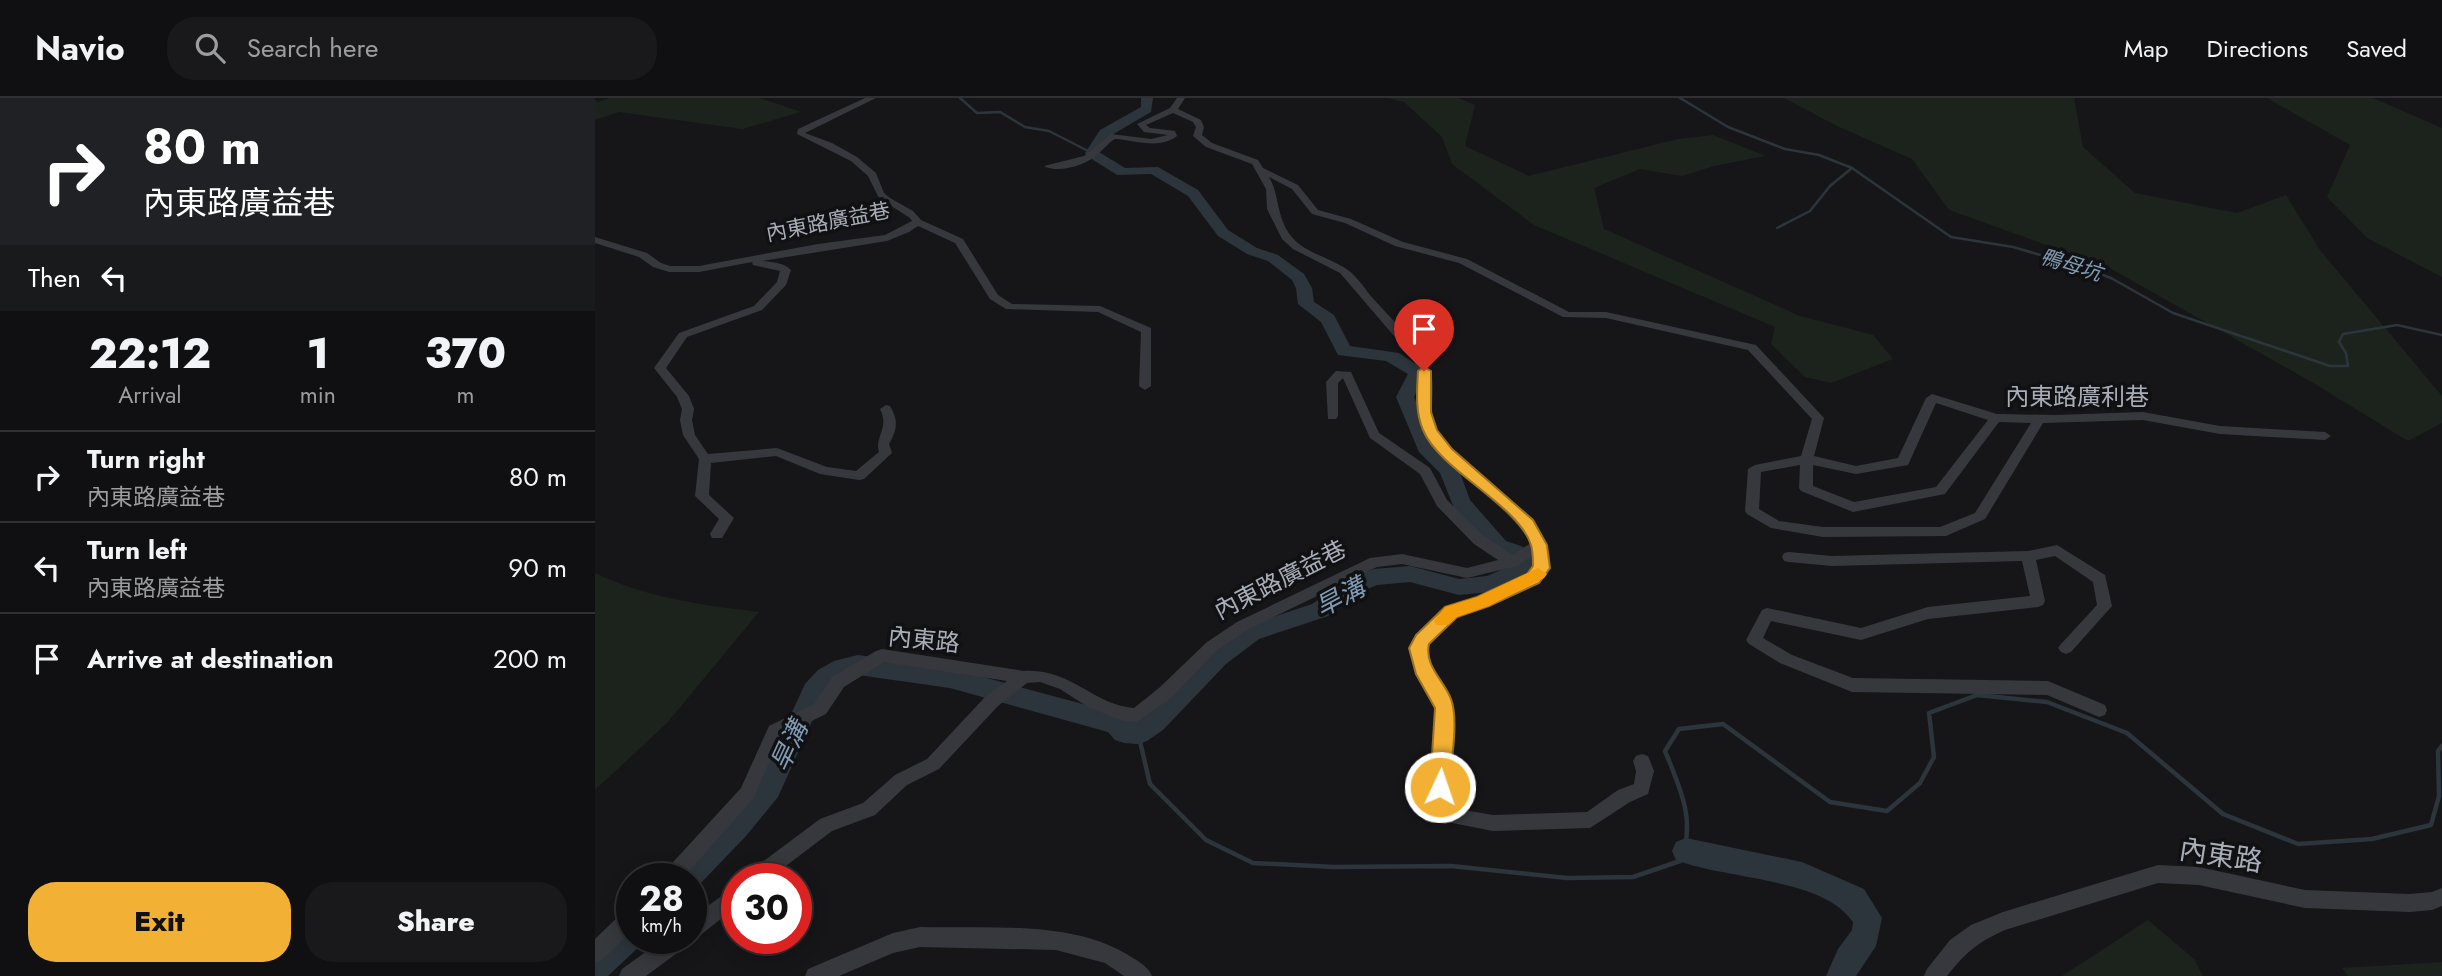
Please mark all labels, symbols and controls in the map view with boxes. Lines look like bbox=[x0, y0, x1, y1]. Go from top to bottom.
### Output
search box bbox=[167, 17, 657, 80]
text: Navio bbox=[35, 25, 125, 72]
icon: search bbox=[191, 29, 229, 67]
text: Search here bbox=[247, 29, 378, 67]
text: Map bbox=[2124, 31, 2169, 66]
text: Directions bbox=[2207, 31, 2308, 66]
text: Saved bbox=[2346, 31, 2407, 66]
text: 80 m bbox=[143, 112, 261, 182]
icon: right bbox=[28, 126, 119, 217]
text: 內東路廣益巷 bbox=[143, 180, 335, 226]
street label: 內東路廣益巷 bbox=[763, 195, 893, 249]
water label: 鴨母坑 bbox=[2036, 241, 2108, 289]
text: Then bbox=[28, 259, 81, 297]
icon: left bbox=[95, 259, 133, 297]
pin bbox=[1394, 299, 1454, 371]
icon: arrive bbox=[1405, 310, 1443, 348]
text: 22:12 bbox=[89, 323, 211, 384]
text: 1 bbox=[307, 323, 329, 384]
text: 370 bbox=[425, 323, 506, 384]
text: Arrival bbox=[118, 378, 182, 412]
text: min bbox=[300, 378, 336, 412]
text: m bbox=[456, 378, 474, 412]
street label: 內東路廣利巷 bbox=[2005, 379, 2149, 414]
text: Turn right bbox=[87, 440, 205, 478]
icon: right bbox=[28, 458, 66, 496]
text: 80 m bbox=[509, 458, 567, 496]
text: 內東路廣益巷 bbox=[87, 480, 225, 514]
text: Turn left bbox=[87, 531, 187, 569]
street label: 內東路廣益巷 bbox=[1208, 531, 1352, 628]
icon: left bbox=[28, 549, 66, 587]
text: 90 m bbox=[508, 549, 567, 587]
water label: 旱溝 bbox=[1308, 566, 1375, 626]
text: 內東路廣益巷 bbox=[87, 571, 225, 605]
street label: 內東路 bbox=[886, 618, 962, 661]
icon: arrive bbox=[28, 640, 66, 678]
text: Arrive at destination bbox=[87, 640, 334, 678]
text: 200 m bbox=[493, 640, 567, 678]
water label: 旱溝 bbox=[761, 711, 819, 778]
position arrow bbox=[1403, 750, 1477, 824]
street label: 內東路 bbox=[2176, 829, 2266, 882]
speed limit sign: 30 bbox=[721, 863, 812, 954]
text: 28 bbox=[639, 874, 684, 924]
button: Exit bbox=[28, 882, 291, 962]
button: Share bbox=[305, 882, 567, 962]
text: km/h bbox=[641, 913, 682, 939]

